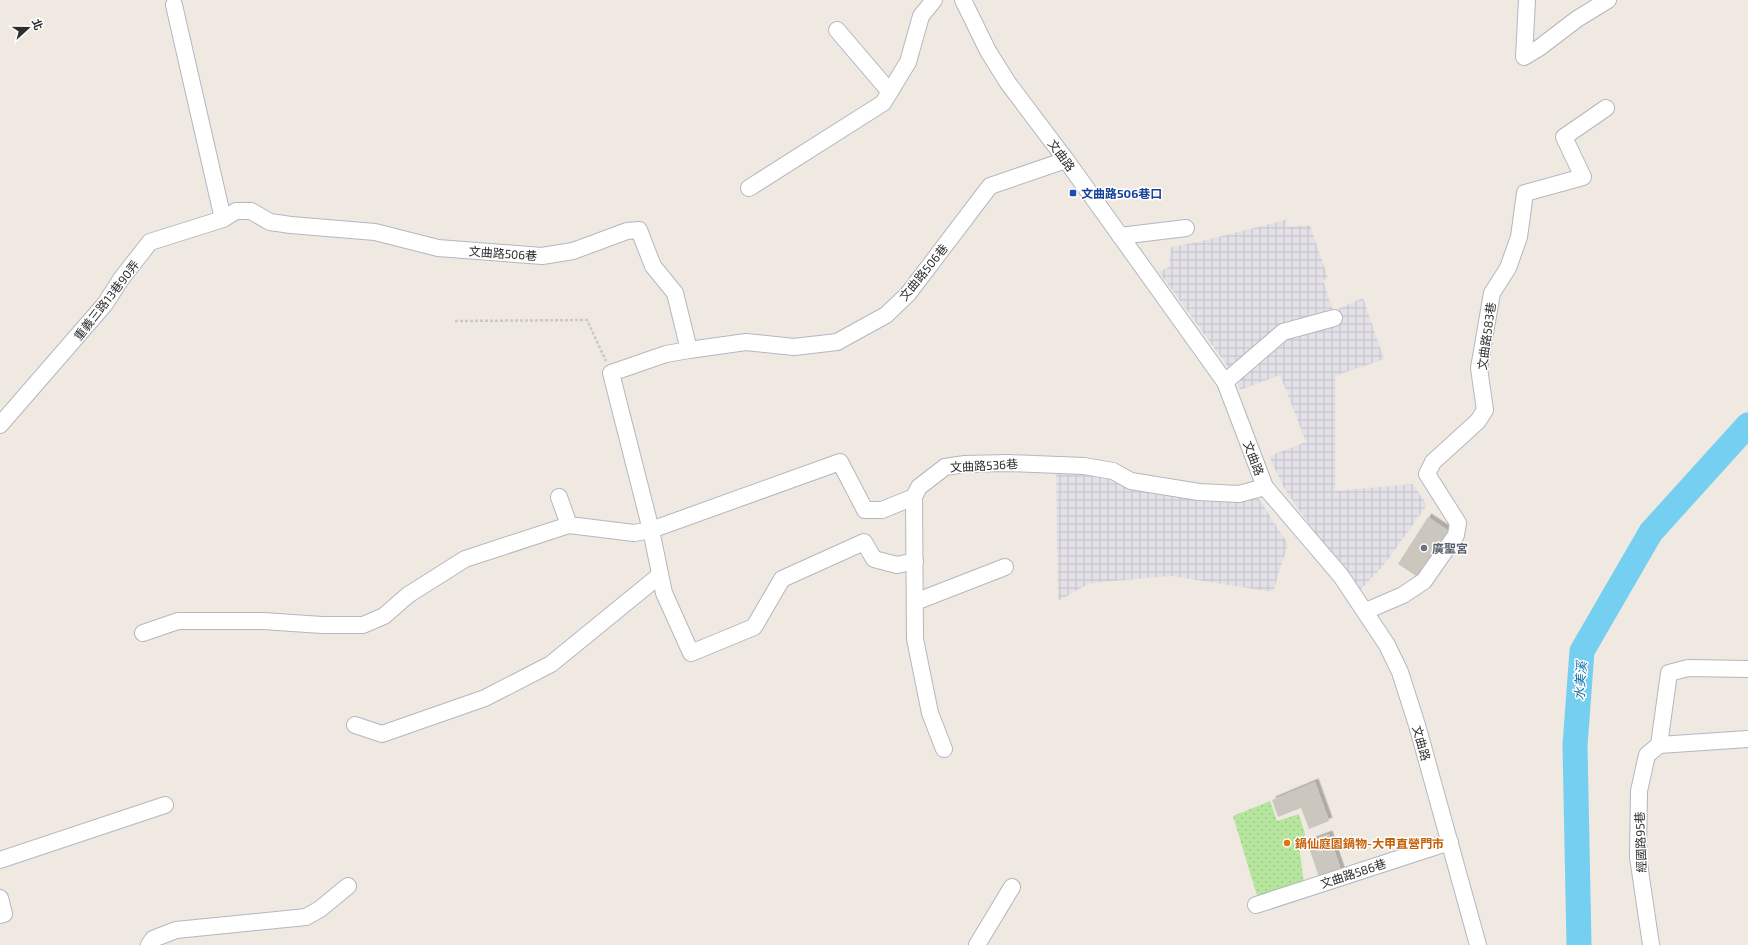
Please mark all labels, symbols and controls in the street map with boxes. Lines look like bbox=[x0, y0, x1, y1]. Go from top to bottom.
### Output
north arrow bbox=[8, 8, 48, 48]
text: 北 bbox=[30, 17, 46, 32]
street label: 文曲路 bbox=[1046, 136, 1078, 174]
place label: 文曲路506巷口 bbox=[1081, 186, 1162, 200]
marker: 文曲路506巷口 bbox=[1068, 188, 1078, 198]
street label: 文曲路506巷 bbox=[896, 241, 950, 303]
street label: 文曲路506巷 bbox=[468, 244, 538, 262]
street label: 重義三路13巷90弄 bbox=[70, 257, 142, 343]
street label: 文曲路583巷 bbox=[1474, 301, 1498, 371]
street label: 文曲路 bbox=[1241, 439, 1267, 477]
street label: 文曲路536巷 bbox=[950, 456, 1018, 474]
place label: 廣聖宮 bbox=[1432, 541, 1468, 555]
marker: 廣聖宮 bbox=[1419, 543, 1429, 553]
water label: 水美溪 bbox=[1571, 659, 1589, 701]
street label: 文曲路 bbox=[1410, 724, 1434, 762]
street label: 經國路95巷 bbox=[1632, 811, 1648, 873]
place label: 鍋仙庭園鍋物-大甲直營門市 bbox=[1295, 836, 1444, 850]
marker: 鍋仙庭園鍋物-大甲直營門市 bbox=[1282, 838, 1292, 848]
street label: 文曲路586巷 bbox=[1318, 856, 1388, 890]

